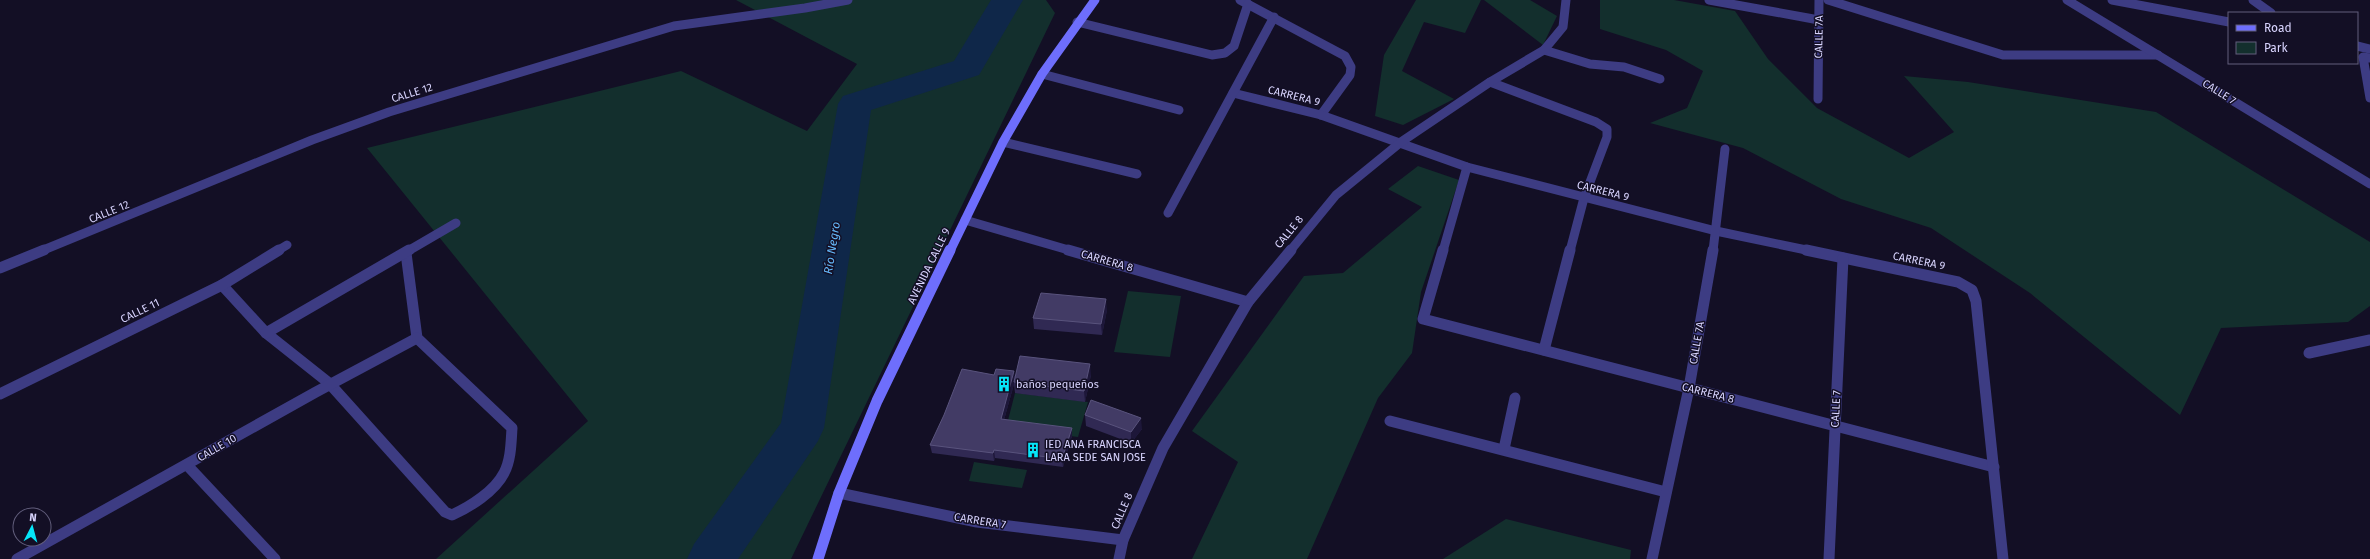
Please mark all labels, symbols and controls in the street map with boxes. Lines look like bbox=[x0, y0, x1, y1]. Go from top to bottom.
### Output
legend bbox=[2228, 12, 2358, 64]
street label: CALLE 7A bbox=[1812, 15, 1826, 59]
text: Road bbox=[2264, 21, 2292, 35]
text: Park bbox=[2264, 41, 2288, 55]
street label: CALLE 7 bbox=[2200, 77, 2238, 107]
street label: CALLE 12 bbox=[390, 81, 434, 105]
street label: CARRERA 9 bbox=[1267, 83, 1322, 109]
street label: CARRERA 9 bbox=[1576, 178, 1631, 204]
street label: CALLE 12 bbox=[87, 198, 131, 226]
street label: CALLE 8 bbox=[1272, 213, 1306, 251]
water label: Río Negro bbox=[821, 221, 843, 275]
street label: AVENIDA CALLE 9 bbox=[905, 226, 953, 306]
street label: CARRERA 8 bbox=[1079, 247, 1135, 275]
street label: CARRERA 9 bbox=[1892, 250, 1947, 273]
street label: CALLE 11 bbox=[118, 296, 162, 326]
street label: CALLE 7A bbox=[1687, 320, 1707, 365]
building icon: baños pequeños bbox=[995, 375, 1013, 393]
place label: baños pequeños bbox=[1016, 378, 1099, 391]
street label: CARRERA 8 bbox=[1680, 380, 1736, 406]
street label: CALLE 7 bbox=[1829, 390, 1843, 428]
street label: CALLE 10 bbox=[195, 432, 239, 464]
place label: IED ANA FRANCISCA LARA SEDE SAN JOSE bbox=[1045, 438, 1146, 464]
building icon: IED ANA FRANCISCA LARA SEDE SAN JOSE bbox=[1024, 441, 1042, 459]
street label: CALLE 8 bbox=[1109, 491, 1135, 531]
north arrow bbox=[12, 507, 52, 547]
street label: CARRERA 7 bbox=[953, 510, 1007, 532]
text: N bbox=[29, 511, 37, 524]

